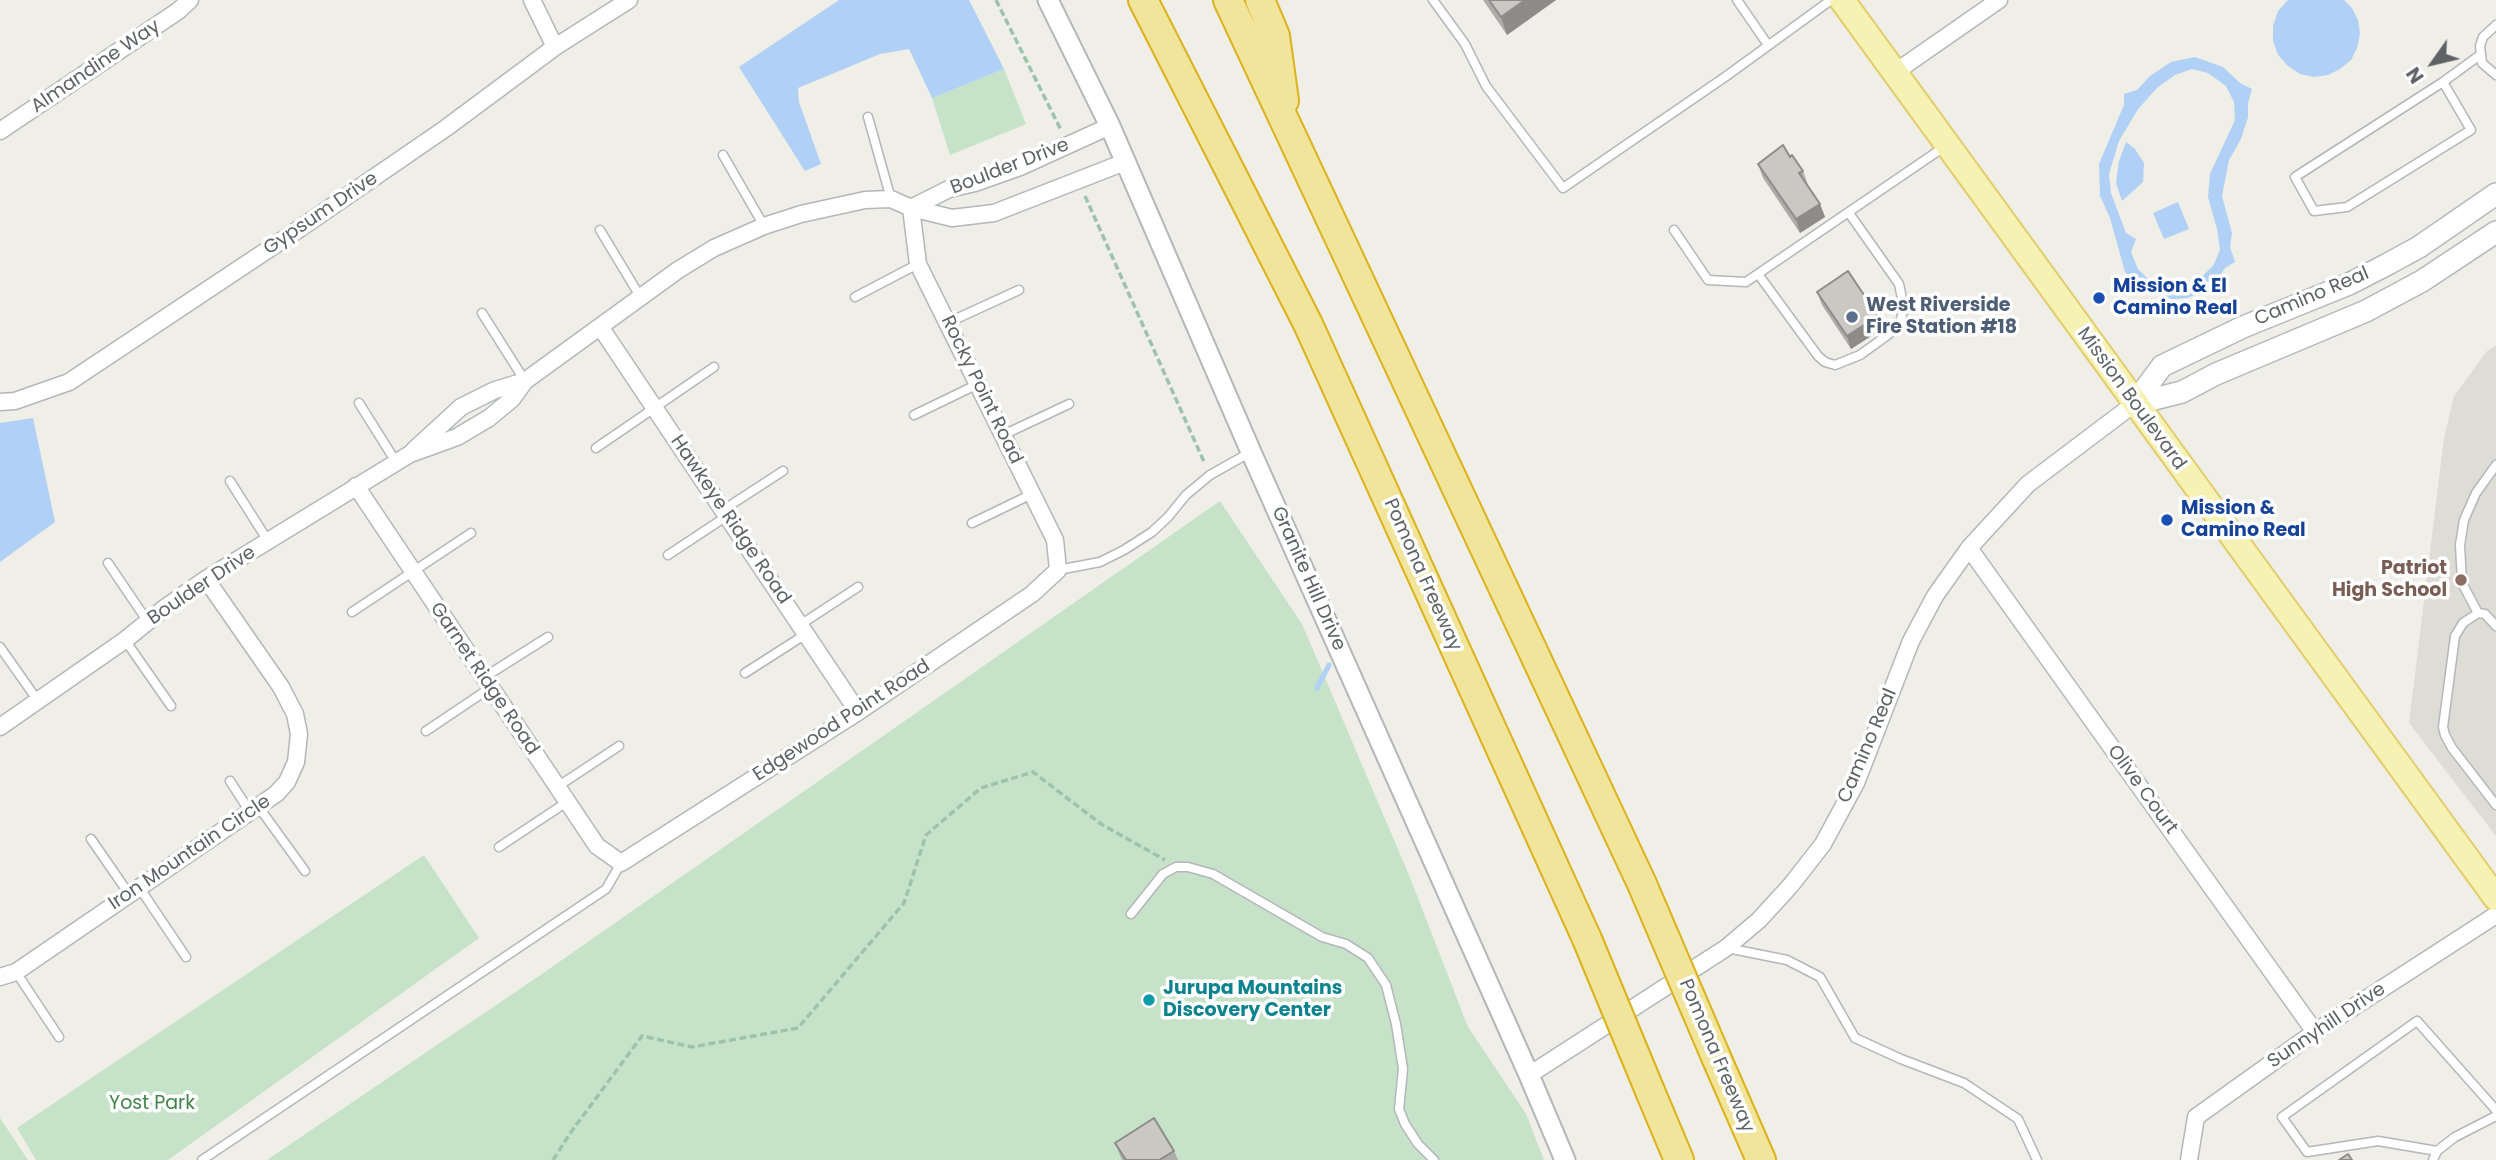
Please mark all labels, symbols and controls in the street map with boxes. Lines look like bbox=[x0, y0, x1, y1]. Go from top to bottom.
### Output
street label: Almandine Way bbox=[27, 15, 165, 119]
north arrow bbox=[2398, 28, 2468, 98]
text: N bbox=[2400, 62, 2430, 89]
street label: Boulder Drive bbox=[948, 134, 1072, 200]
street label: Gypsum Drive bbox=[260, 167, 382, 261]
street label: Camino Real bbox=[2251, 263, 2373, 331]
place label: Mission & El Camino Real bbox=[2113, 276, 2238, 320]
marker: Mission & El Camino Real bbox=[2091, 290, 2107, 306]
place label: West Riverside Fire Station #18 bbox=[1866, 295, 2017, 339]
marker: West Riverside Fire Station #18 bbox=[1844, 309, 1860, 325]
street label: Rocky Point Road bbox=[935, 312, 1027, 468]
street label: Mission Boulevard bbox=[2072, 323, 2190, 475]
street label: Hawkeye Ridge Road bbox=[665, 431, 795, 609]
street label: Pomona Freeway bbox=[1378, 495, 1466, 655]
place label: Mission & Camino Real bbox=[2181, 498, 2306, 542]
street label: Granite Hill Drive bbox=[1266, 503, 1350, 655]
marker: Mission & Camino Real bbox=[2159, 512, 2175, 528]
street label: Boulder Drive bbox=[144, 542, 260, 630]
place label: Patriot High School bbox=[2332, 558, 2447, 602]
marker: Patriot High School bbox=[2453, 572, 2469, 588]
street label: Garnet Ridge Road bbox=[425, 599, 543, 759]
street label: Edgewood Point Road bbox=[749, 655, 935, 787]
street label: Camino Real bbox=[1834, 685, 1902, 807]
street label: Olive Court bbox=[2102, 741, 2182, 839]
street label: Iron Mountain Circle bbox=[105, 790, 275, 916]
street label: Pomona Freeway bbox=[1673, 976, 1759, 1136]
place label: Jurupa Mountains Discovery Center bbox=[1163, 978, 1342, 1022]
street label: Sunnyhill Drive bbox=[2264, 978, 2390, 1074]
marker: Jurupa Mountains Discovery Center bbox=[1141, 992, 1157, 1008]
park label: Yost Park bbox=[109, 1093, 195, 1115]

